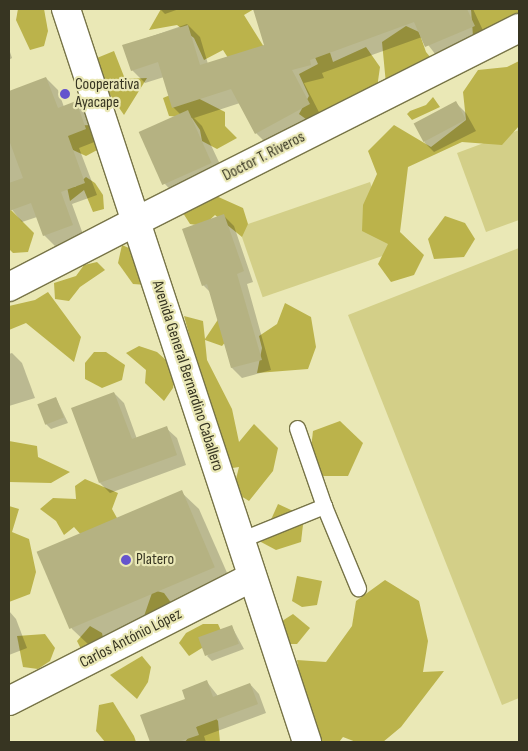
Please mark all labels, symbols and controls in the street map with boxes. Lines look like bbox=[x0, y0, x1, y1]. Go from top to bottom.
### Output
place label: Cooperativa Ayacape bbox=[75, 75, 139, 113]
marker: Cooperativa Ayacape bbox=[59, 88, 71, 100]
street label: Doctor T. Riveros bbox=[220, 128, 308, 186]
street label: Avenida General Bernardino Caballero bbox=[147, 278, 227, 474]
place label: Platero bbox=[136, 550, 174, 570]
marker: Platero bbox=[120, 554, 132, 566]
street label: Carlos António López bbox=[77, 605, 185, 673]

